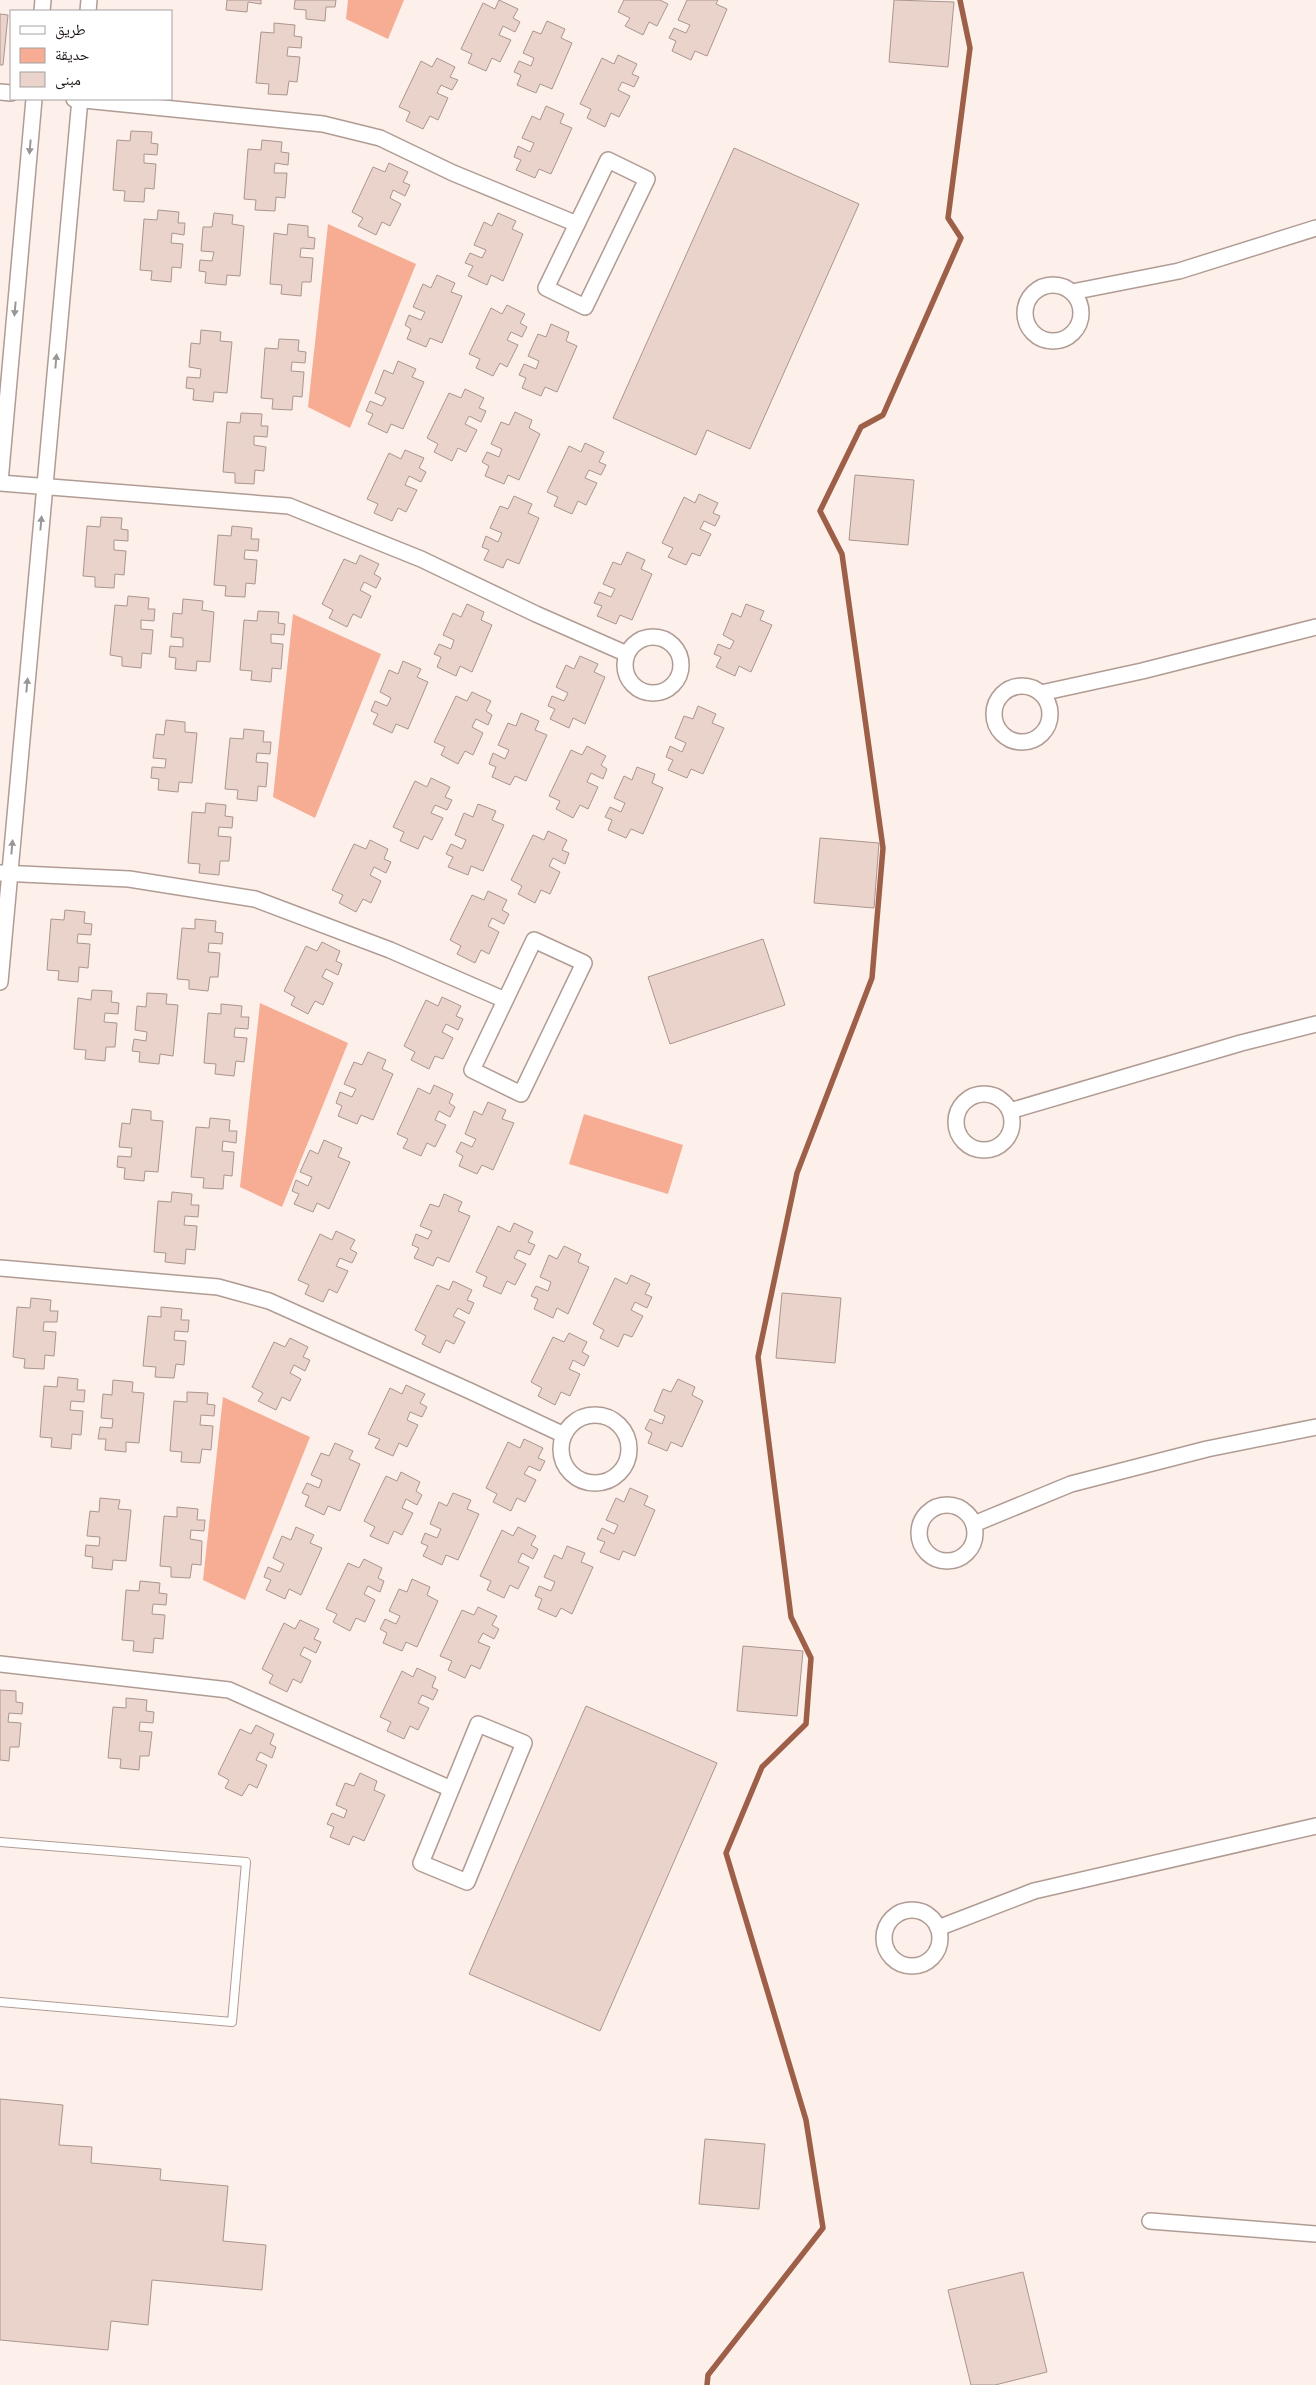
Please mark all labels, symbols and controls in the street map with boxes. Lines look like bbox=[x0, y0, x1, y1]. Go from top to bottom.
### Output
legend bbox=[10, 10, 172, 100]
text: طريق bbox=[55, 21, 86, 40]
text: حديقة bbox=[55, 46, 90, 64]
text: مبنى bbox=[55, 71, 81, 90]
one-way arrow bbox=[25, 140, 33, 156]
one-way arrow bbox=[11, 301, 19, 317]
one-way arrow bbox=[52, 353, 60, 369]
one-way arrow bbox=[38, 515, 46, 531]
one-way arrow bbox=[23, 677, 31, 693]
one-way arrow bbox=[8, 838, 16, 854]

